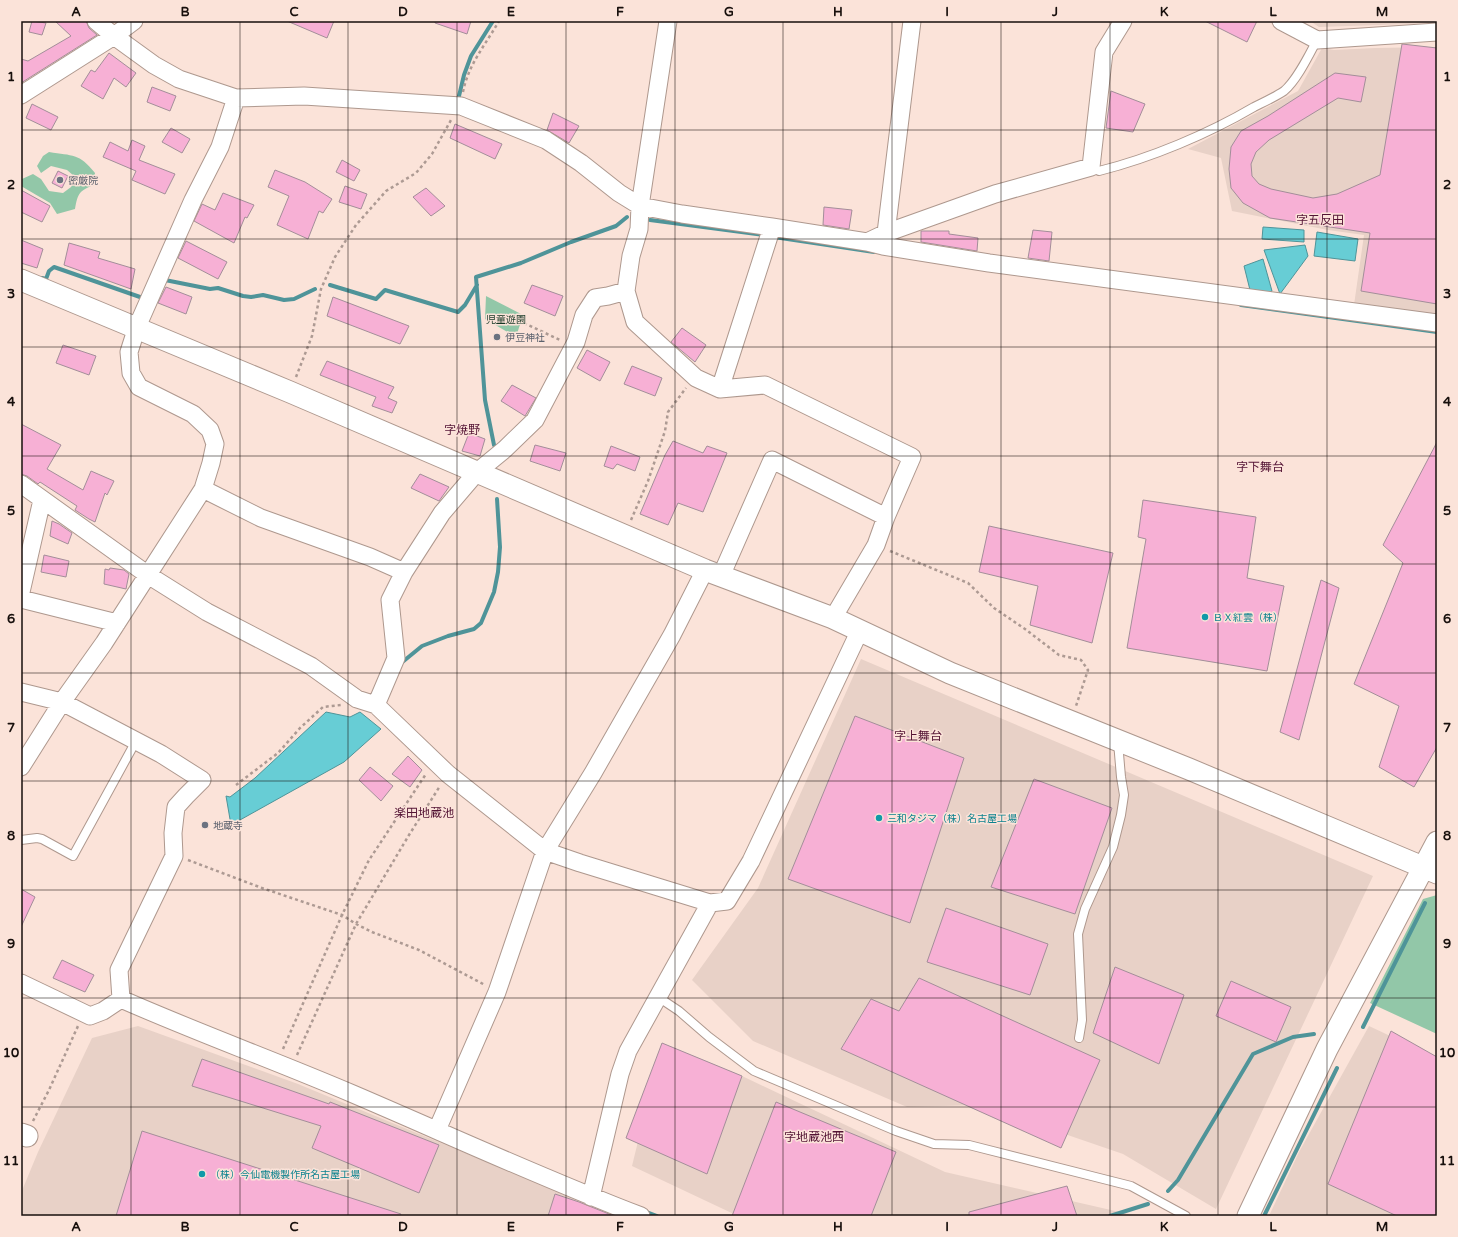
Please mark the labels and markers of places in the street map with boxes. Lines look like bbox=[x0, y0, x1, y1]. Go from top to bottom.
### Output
marker: 密厳院 bbox=[55, 175, 65, 185]
place label: 密厳院 bbox=[68, 175, 98, 187]
marker: 伊豆神社 bbox=[492, 332, 502, 342]
place label: 伊豆神社 bbox=[505, 332, 545, 344]
marker: ＢＸ紅雲（株） bbox=[1200, 612, 1210, 622]
place label: ＢＸ紅雲（株） bbox=[1213, 612, 1283, 624]
marker: 三和タジマ（株）名古屋工場 bbox=[874, 813, 884, 823]
place label: 三和タジマ（株）名古屋工場 bbox=[887, 813, 1017, 825]
marker: 地蔵寺 bbox=[200, 820, 210, 830]
place label: 地蔵寺 bbox=[213, 820, 243, 832]
marker: （株）今仙電機製作所名古屋工場 bbox=[197, 1169, 207, 1179]
place label: （株）今仙電機製作所名古屋工場 bbox=[210, 1169, 360, 1181]

